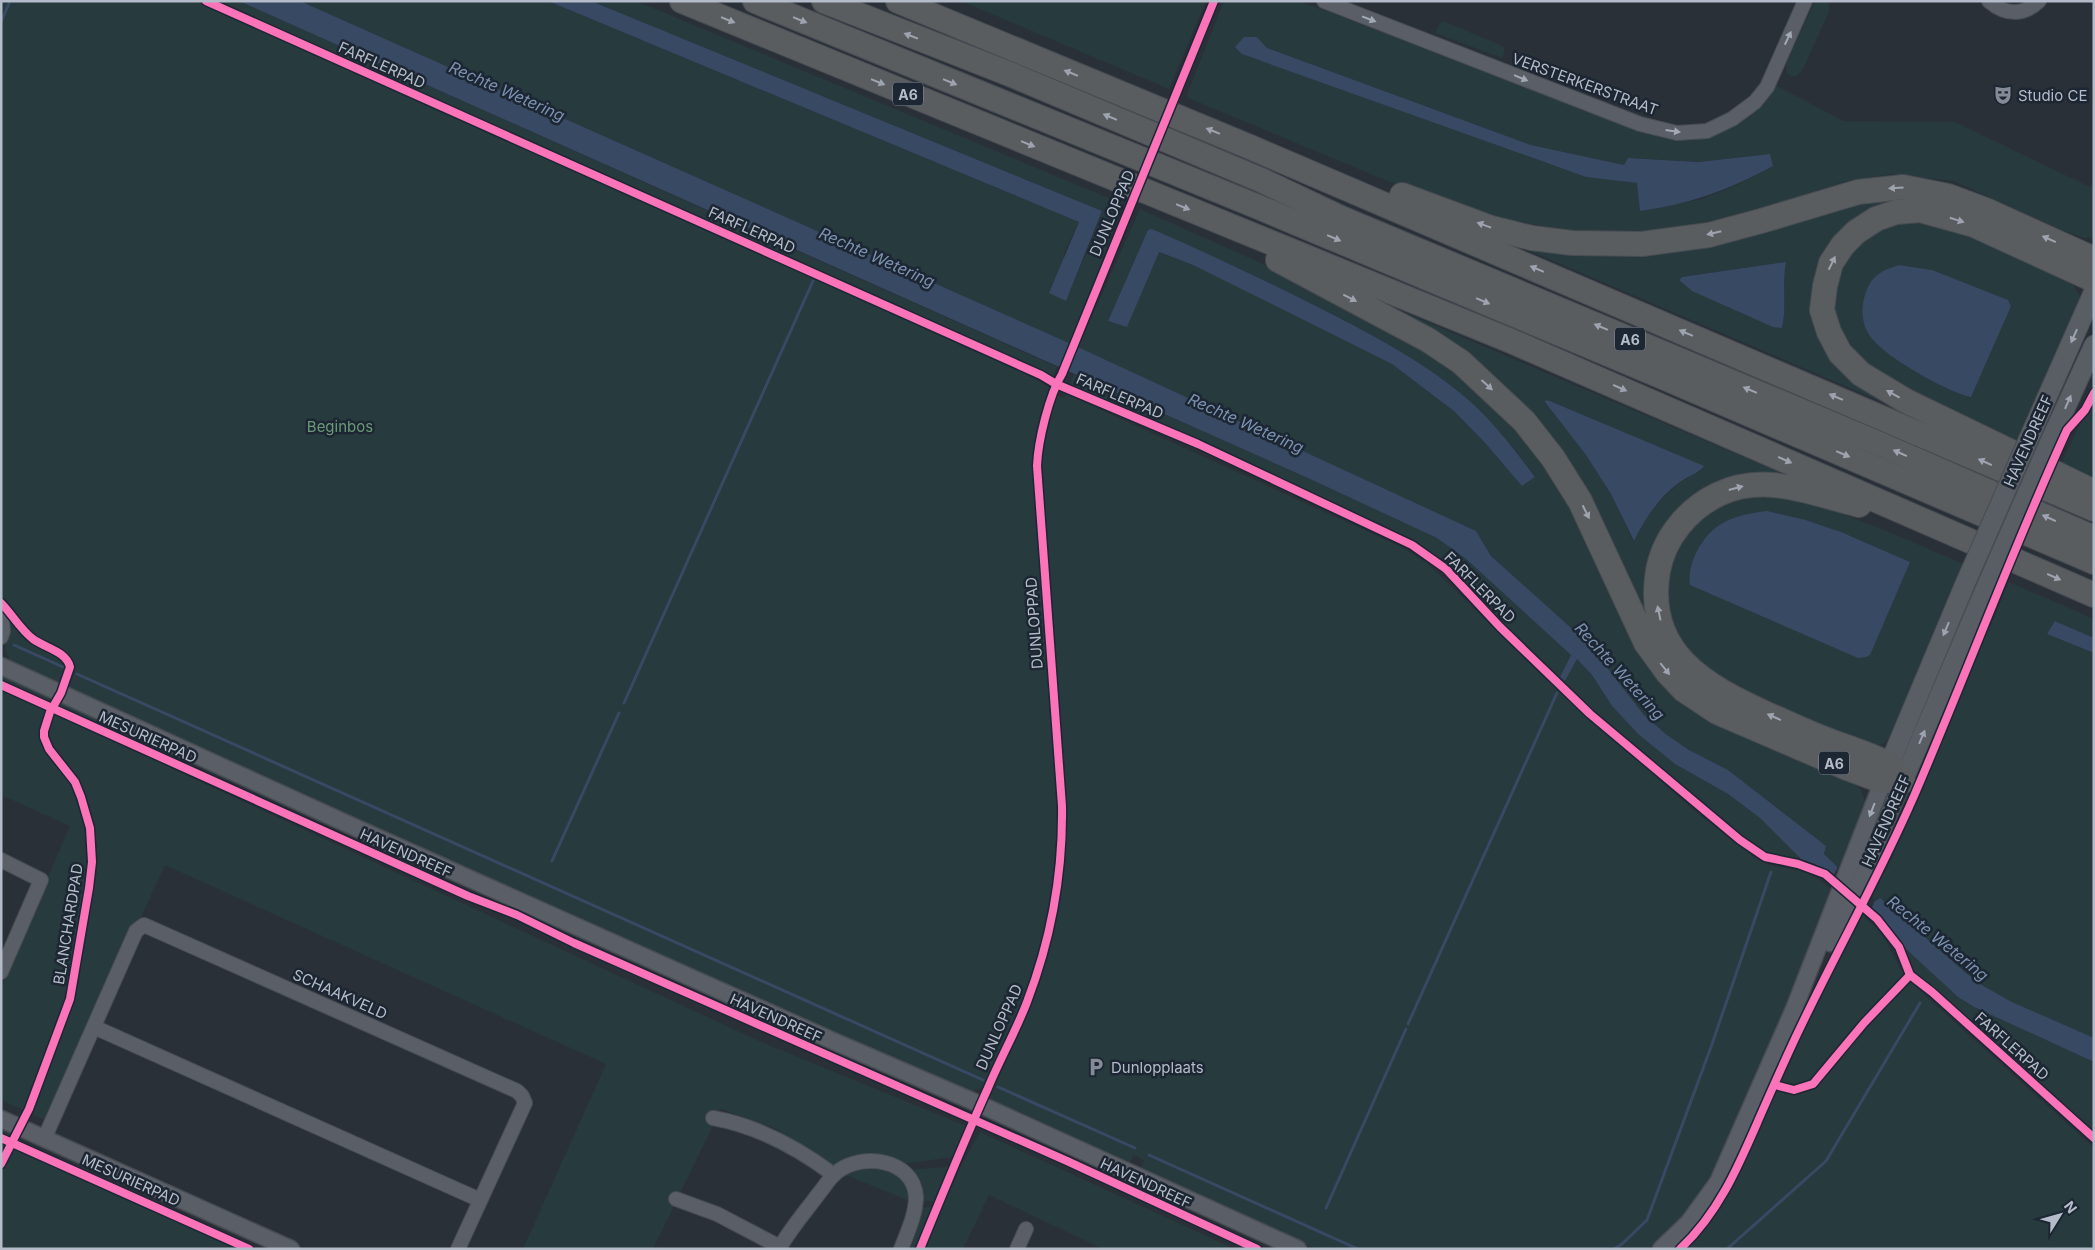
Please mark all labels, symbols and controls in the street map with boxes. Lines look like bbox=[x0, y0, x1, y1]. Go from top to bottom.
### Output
one-way arrow bbox=[1362, 15, 1377, 23]
one-way arrow bbox=[720, 16, 735, 24]
one-way arrow bbox=[793, 16, 807, 24]
one-way arrow bbox=[1784, 31, 1792, 45]
one-way arrow bbox=[903, 32, 918, 39]
street label: FARFLERPAD bbox=[336, 37, 428, 93]
street label: VERSTERKERSTRAAT bbox=[1509, 49, 1661, 119]
water label: Rechte Wetering bbox=[446, 57, 568, 126]
one-way arrow bbox=[1064, 68, 1078, 76]
one-way arrow bbox=[1513, 74, 1528, 82]
one-way arrow bbox=[871, 78, 885, 86]
one-way arrow bbox=[943, 78, 958, 86]
road number: A6 bbox=[893, 82, 923, 106]
theatre icon: Studio CE bbox=[1992, 84, 2014, 106]
place label: Studio CE bbox=[2018, 86, 2087, 105]
one-way arrow bbox=[1103, 112, 1117, 120]
one-way arrow bbox=[1206, 127, 1220, 135]
one-way arrow bbox=[1666, 128, 1682, 136]
one-way arrow bbox=[1021, 140, 1035, 148]
street label: DUNLOPPAD bbox=[1085, 167, 1139, 259]
one-way arrow bbox=[1888, 184, 1904, 192]
street label: FARFLERPAD bbox=[706, 202, 798, 258]
one-way arrow bbox=[1176, 204, 1190, 212]
one-way arrow bbox=[1950, 216, 1965, 224]
one-way arrow bbox=[1476, 221, 1491, 229]
water label: Rechte Wetering bbox=[816, 223, 938, 292]
one-way arrow bbox=[1706, 229, 1721, 237]
one-way arrow bbox=[2042, 234, 2056, 242]
one-way arrow bbox=[1327, 235, 1341, 243]
one-way arrow bbox=[1829, 256, 1837, 270]
one-way arrow bbox=[1530, 264, 1544, 272]
one-way arrow bbox=[1343, 294, 1357, 302]
one-way arrow bbox=[1476, 298, 1490, 306]
one-way arrow bbox=[1594, 323, 1608, 331]
road number: A6 bbox=[1615, 328, 1645, 350]
one-way arrow bbox=[1679, 328, 1694, 336]
one-way arrow bbox=[2070, 329, 2078, 343]
street label: FARFLERPAD bbox=[1073, 369, 1167, 423]
one-way arrow bbox=[1480, 379, 1492, 391]
one-way arrow bbox=[1613, 385, 1627, 393]
one-way arrow bbox=[1742, 386, 1757, 394]
water label: Rechte Wetering bbox=[1185, 389, 1307, 458]
one-way arrow bbox=[1885, 390, 1900, 398]
one-way arrow bbox=[1829, 392, 1843, 400]
street label: HAVENDREEF bbox=[1999, 392, 2057, 490]
one-way arrow bbox=[2065, 395, 2073, 409]
park label: Beginbos bbox=[307, 417, 373, 436]
one-way arrow bbox=[1893, 449, 1907, 457]
one-way arrow bbox=[1835, 450, 1850, 458]
one-way arrow bbox=[1778, 457, 1792, 465]
one-way arrow bbox=[1978, 457, 1992, 465]
one-way arrow bbox=[1728, 484, 1743, 492]
one-way arrow bbox=[1582, 505, 1590, 520]
one-way arrow bbox=[2042, 514, 2056, 522]
street label: FARFLERPAD bbox=[1440, 547, 1520, 627]
one-way arrow bbox=[2047, 574, 2061, 582]
street label: DUNLOPPAD bbox=[1021, 576, 1047, 670]
one-way arrow bbox=[1655, 606, 1663, 621]
water label: Rechte Wetering bbox=[1571, 618, 1669, 724]
one-way arrow bbox=[1941, 622, 1949, 636]
one-way arrow bbox=[1660, 662, 1671, 675]
street label: MESURIERPAD bbox=[96, 707, 200, 767]
one-way arrow bbox=[1767, 713, 1781, 721]
one-way arrow bbox=[1919, 730, 1927, 744]
road number: A6 bbox=[1819, 751, 1849, 774]
street label: HAVENDREEF bbox=[1857, 772, 1915, 870]
one-way arrow bbox=[1868, 803, 1876, 818]
street label: HAVENDREEF bbox=[357, 824, 455, 882]
street label: BLANCHARDPAD bbox=[49, 862, 87, 986]
water label: Rechte Wetering bbox=[1883, 891, 1993, 985]
street label: SCHAAKVELD bbox=[290, 965, 390, 1023]
street label: DUNLOPPAD bbox=[972, 981, 1026, 1073]
street label: HAVENDREEF bbox=[727, 989, 825, 1047]
street label: FARFLERPAD bbox=[1971, 1008, 2053, 1084]
parking icon: Dunlopplaats bbox=[1085, 1056, 1107, 1078]
place label: Dunlopplaats bbox=[1111, 1058, 1204, 1077]
street label: MESURIERPAD bbox=[79, 1150, 183, 1210]
street label: HAVENDREEF bbox=[1097, 1154, 1195, 1212]
north arrow bbox=[2035, 1190, 2085, 1240]
text: N bbox=[2061, 1197, 2081, 1216]

